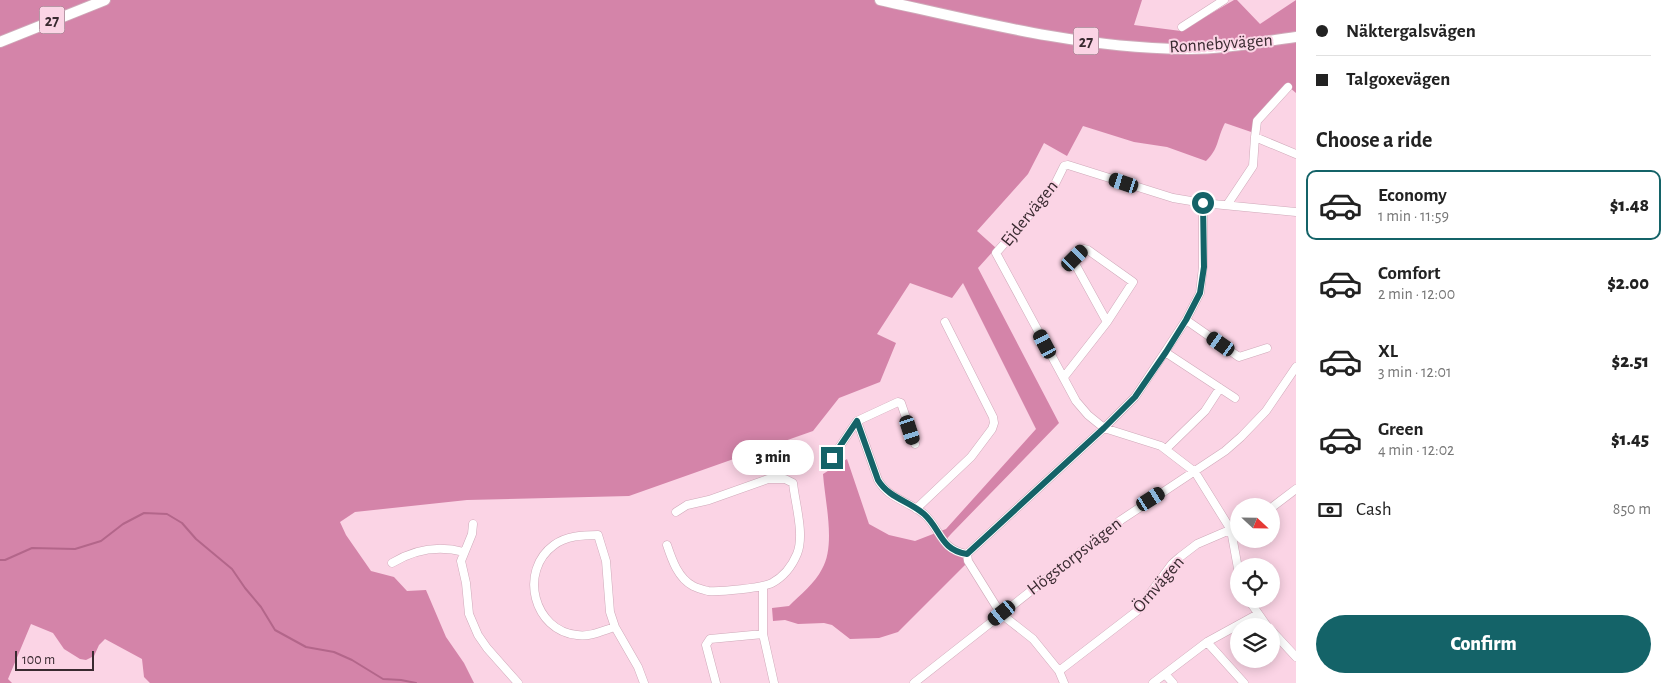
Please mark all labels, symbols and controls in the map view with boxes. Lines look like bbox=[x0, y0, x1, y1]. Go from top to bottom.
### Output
road number: 27 bbox=[40, 6, 64, 34]
text: Näktergalsvägen bbox=[1346, 22, 1476, 41]
road number: 27 bbox=[1074, 27, 1098, 54]
street label: Ronnebyvägen bbox=[1169, 31, 1273, 57]
text: Talgoxevägen bbox=[1346, 70, 1450, 89]
text: Choose a ride bbox=[1316, 129, 1432, 151]
car bbox=[1107, 171, 1140, 195]
street label: Ejdervägen bbox=[998, 177, 1062, 250]
icon: car bbox=[1318, 183, 1363, 228]
text: Economy bbox=[1378, 186, 1447, 205]
route start bbox=[1192, 192, 1214, 214]
text: $1.48 bbox=[1610, 196, 1649, 215]
text: 1 min · 11:59 bbox=[1378, 208, 1449, 224]
car bbox=[1059, 242, 1090, 274]
icon: car bbox=[1318, 261, 1363, 306]
text: Comfort bbox=[1378, 264, 1440, 283]
text: $2.00 bbox=[1607, 274, 1649, 293]
text: 2 min · 12:00 bbox=[1378, 286, 1455, 302]
car bbox=[1031, 327, 1058, 361]
car bbox=[1204, 329, 1237, 359]
icon: car bbox=[1318, 339, 1363, 384]
text: XL bbox=[1378, 342, 1398, 361]
text: $2.51 bbox=[1612, 352, 1649, 371]
text: 3 min · 12:01 bbox=[1378, 364, 1452, 380]
car bbox=[898, 413, 921, 447]
icon: car bbox=[1318, 417, 1363, 462]
text: Green bbox=[1378, 420, 1424, 439]
text: $1.45 bbox=[1611, 430, 1649, 449]
callout: 3 min bbox=[732, 440, 814, 476]
text: 4 min · 12:02 bbox=[1378, 442, 1454, 458]
route end bbox=[821, 447, 843, 469]
text: 3 min bbox=[755, 449, 791, 465]
car bbox=[1134, 485, 1167, 513]
icon: cash bbox=[1316, 496, 1344, 524]
north arrow bbox=[1230, 498, 1280, 548]
map controls bbox=[1230, 498, 1280, 668]
text: Cash bbox=[1356, 500, 1392, 519]
text: 850 m bbox=[1613, 501, 1651, 517]
street label: Högstorpsvägen bbox=[1024, 515, 1125, 599]
street label: Örnvägen bbox=[1128, 552, 1188, 616]
button: locate bbox=[1230, 558, 1280, 608]
car bbox=[985, 598, 1018, 628]
button: Confirm bbox=[1316, 615, 1651, 673]
button: layers bbox=[1230, 618, 1280, 668]
scale bar bbox=[15, 648, 94, 671]
text: 100 m bbox=[22, 653, 55, 667]

